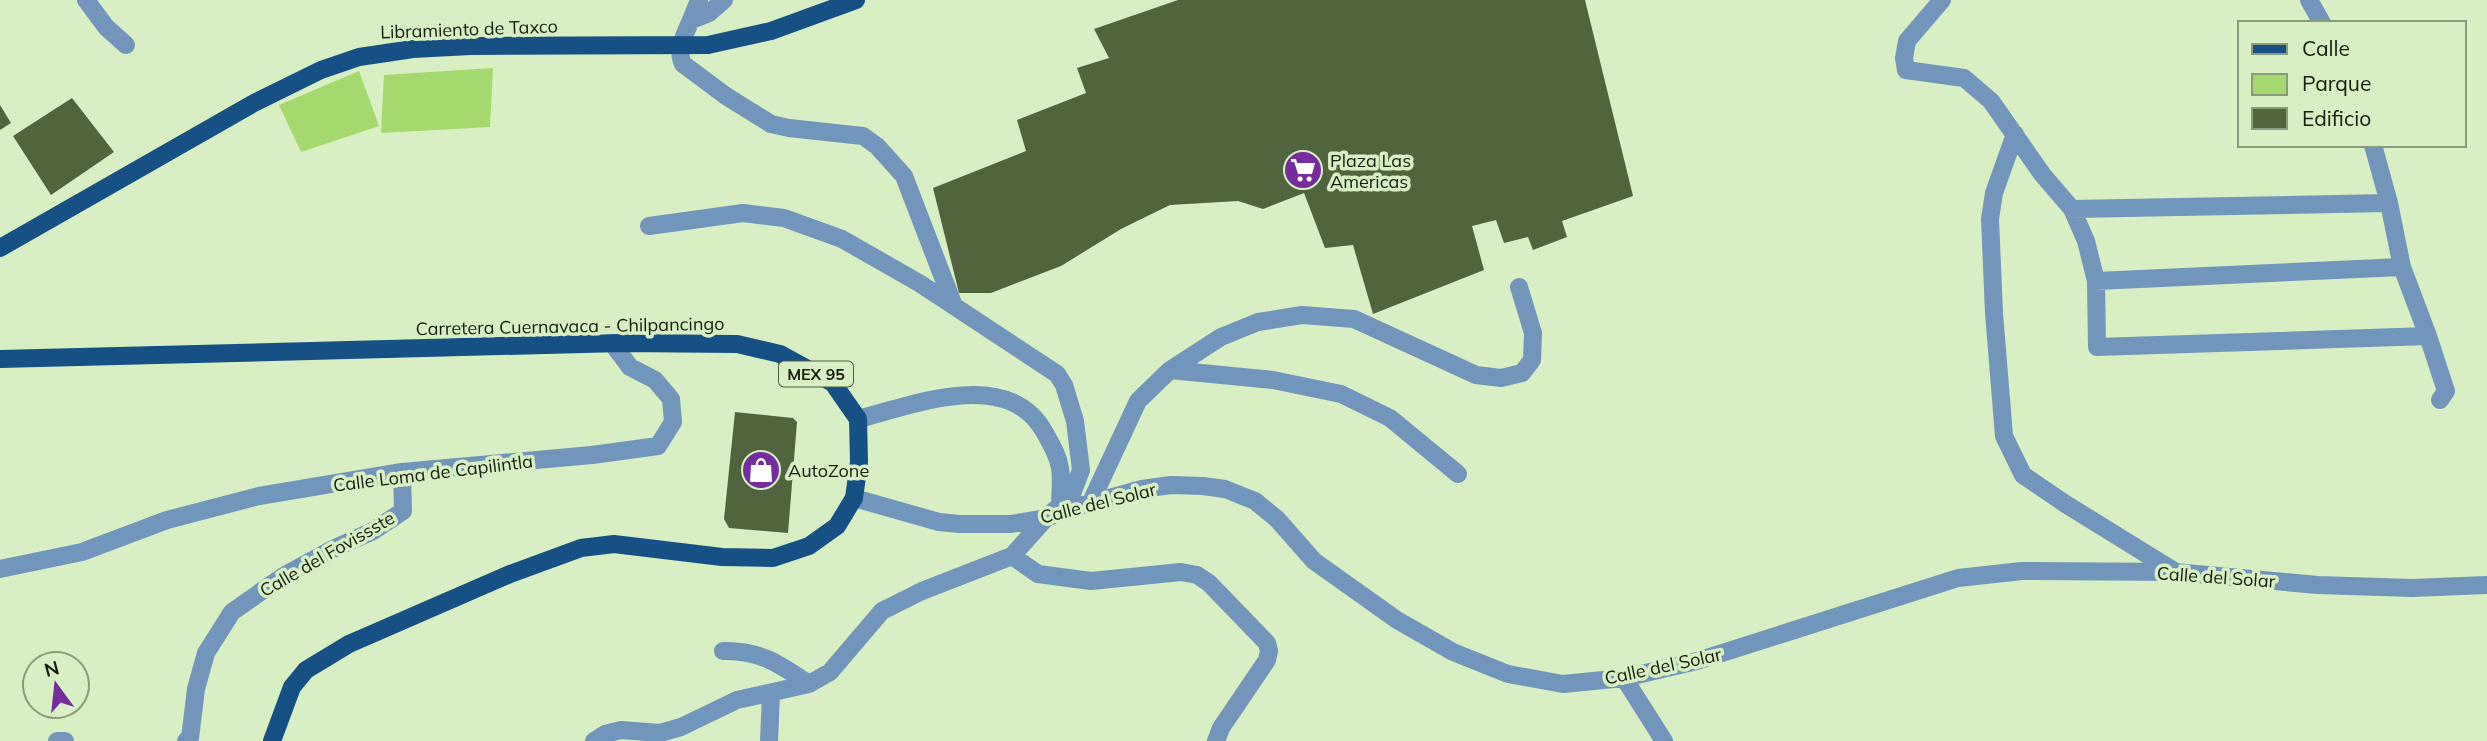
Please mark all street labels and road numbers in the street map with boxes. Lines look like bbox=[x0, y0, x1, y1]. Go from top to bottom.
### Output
street label: Libramiento de Taxco bbox=[380, 14, 558, 44]
street label: Carretera Cuernavaca - Chilpancingo bbox=[415, 312, 725, 340]
road number: MEX 95 bbox=[779, 362, 853, 386]
street label: Calle Loma de Capilintla bbox=[332, 449, 534, 497]
street label: Calle del Solar bbox=[1038, 477, 1159, 528]
street label: Calle del Fovissste bbox=[255, 506, 399, 602]
street label: Calle del Solar bbox=[2156, 561, 2276, 593]
street label: Calle del Solar bbox=[1603, 642, 1724, 690]

